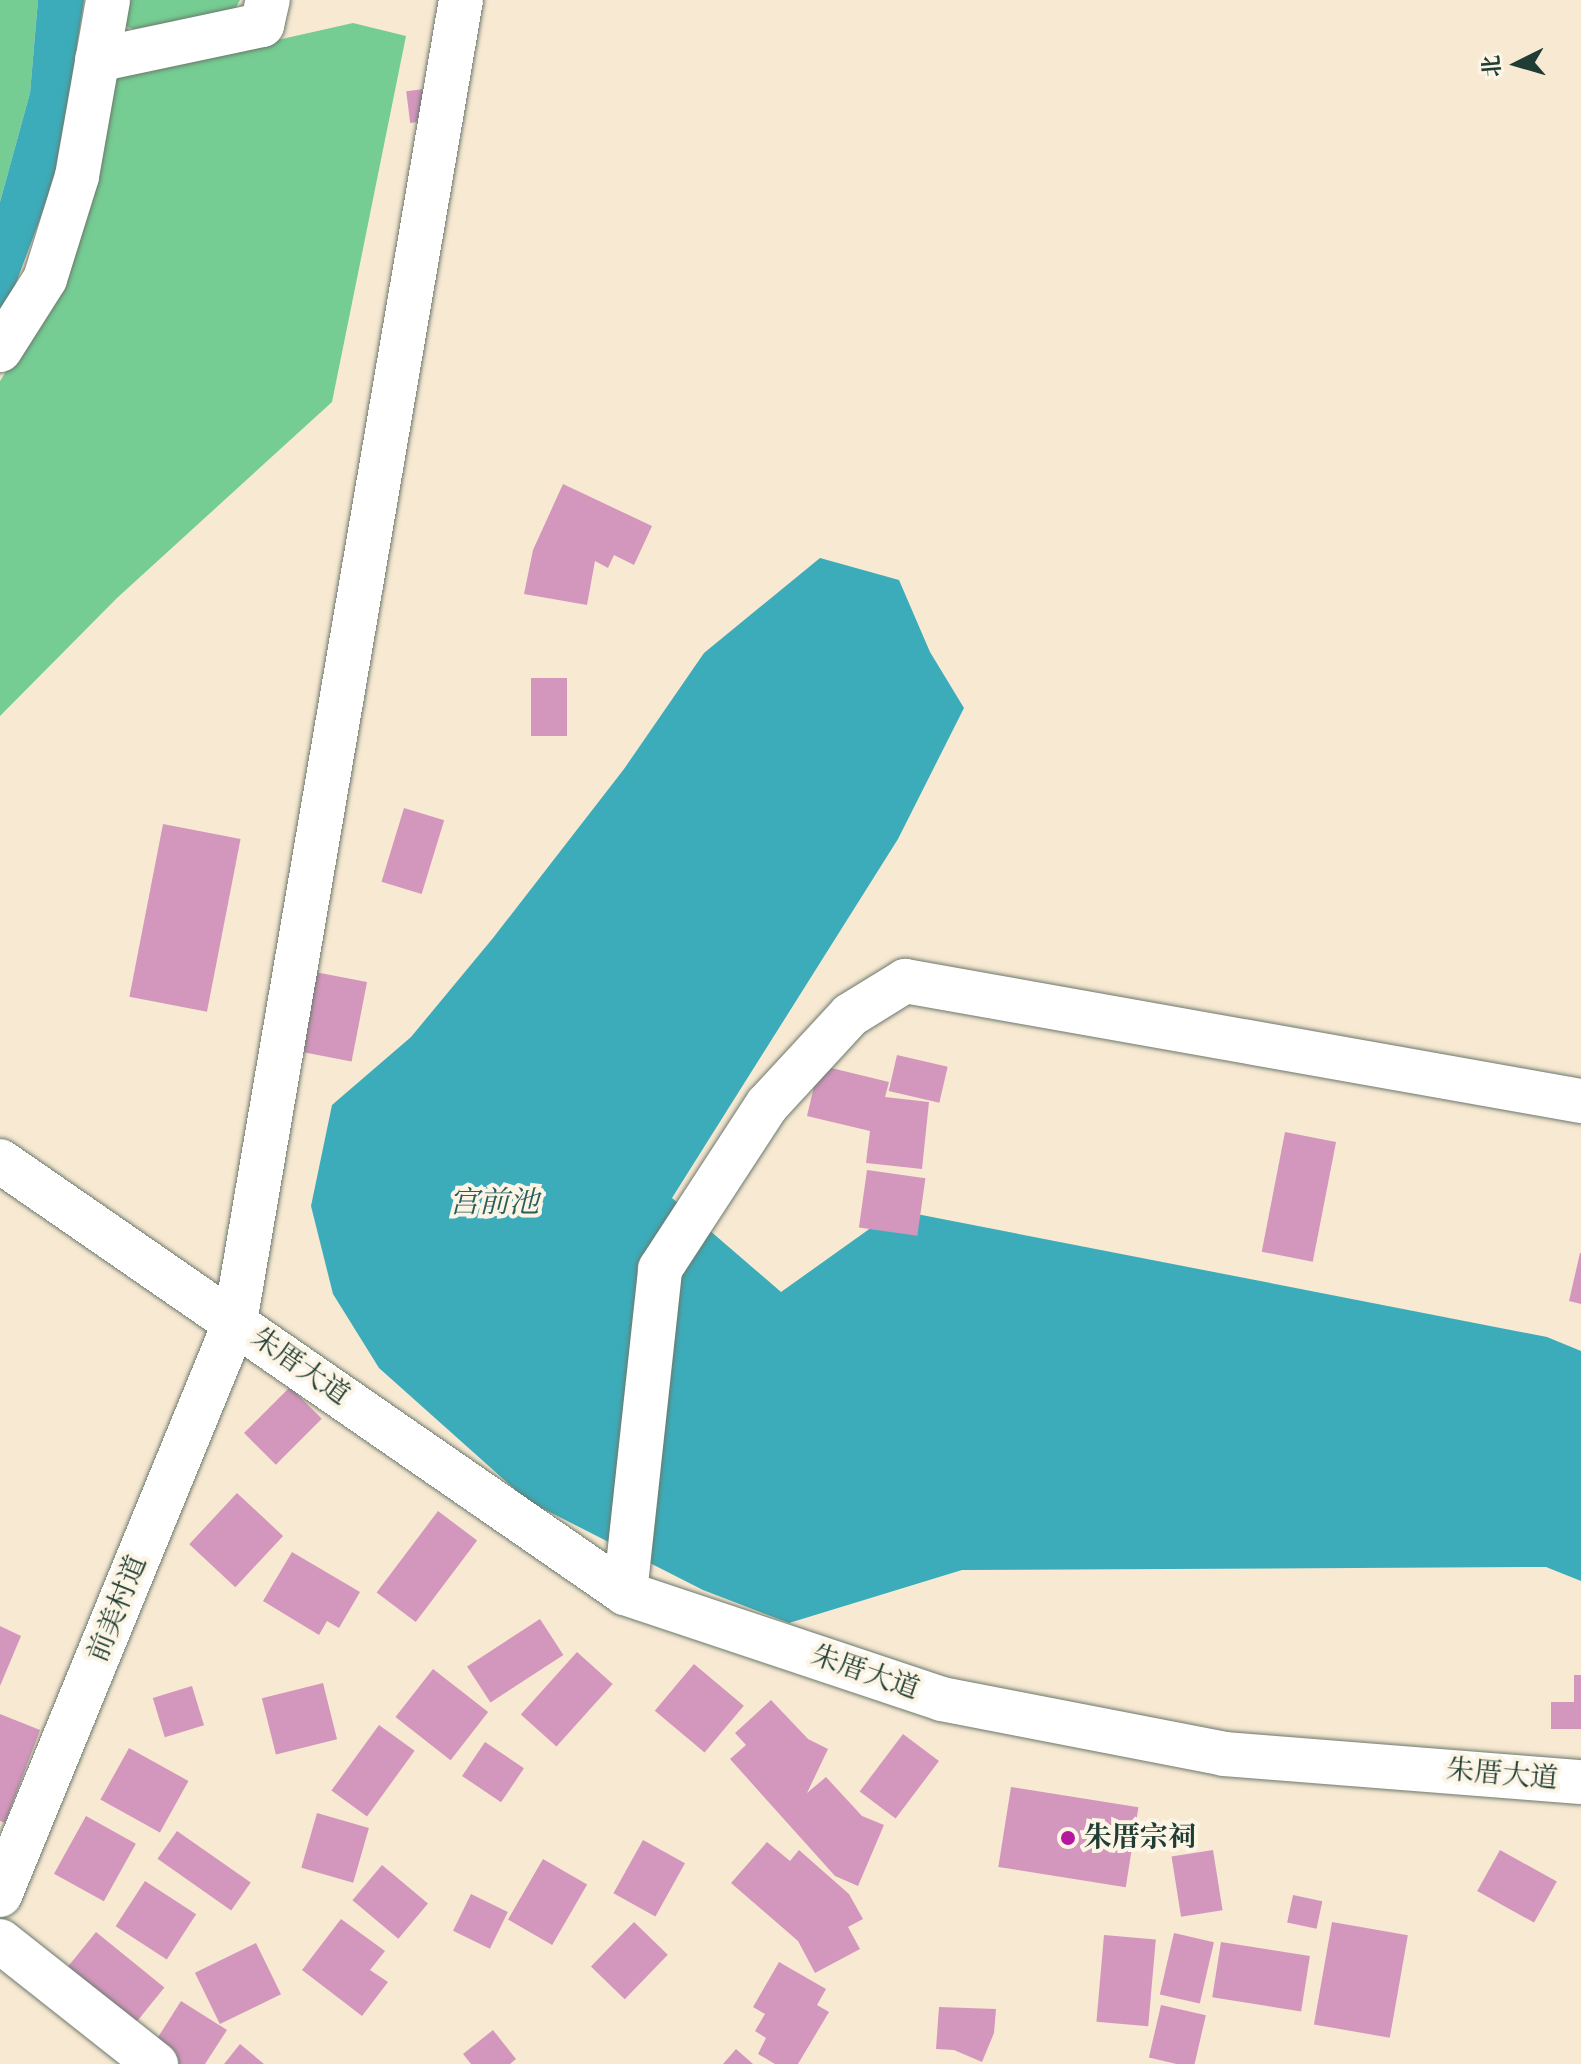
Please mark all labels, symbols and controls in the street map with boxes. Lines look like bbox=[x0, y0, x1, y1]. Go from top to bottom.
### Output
north arrow bbox=[1477, 24, 1557, 104]
text: 北 bbox=[1478, 54, 1507, 78]
water label: 宫前池 bbox=[449, 1185, 539, 1221]
street label: 朱厝大道 bbox=[244, 1321, 356, 1413]
street label: 前美村道 bbox=[81, 1551, 155, 1667]
street label: 朱厝大道 bbox=[807, 1639, 923, 1707]
street label: 朱厝大道 bbox=[1445, 1753, 1559, 1797]
place label: 朱厝宗祠 bbox=[1084, 1821, 1196, 1855]
marker: 朱厝宗祠 bbox=[1059, 1829, 1077, 1847]

